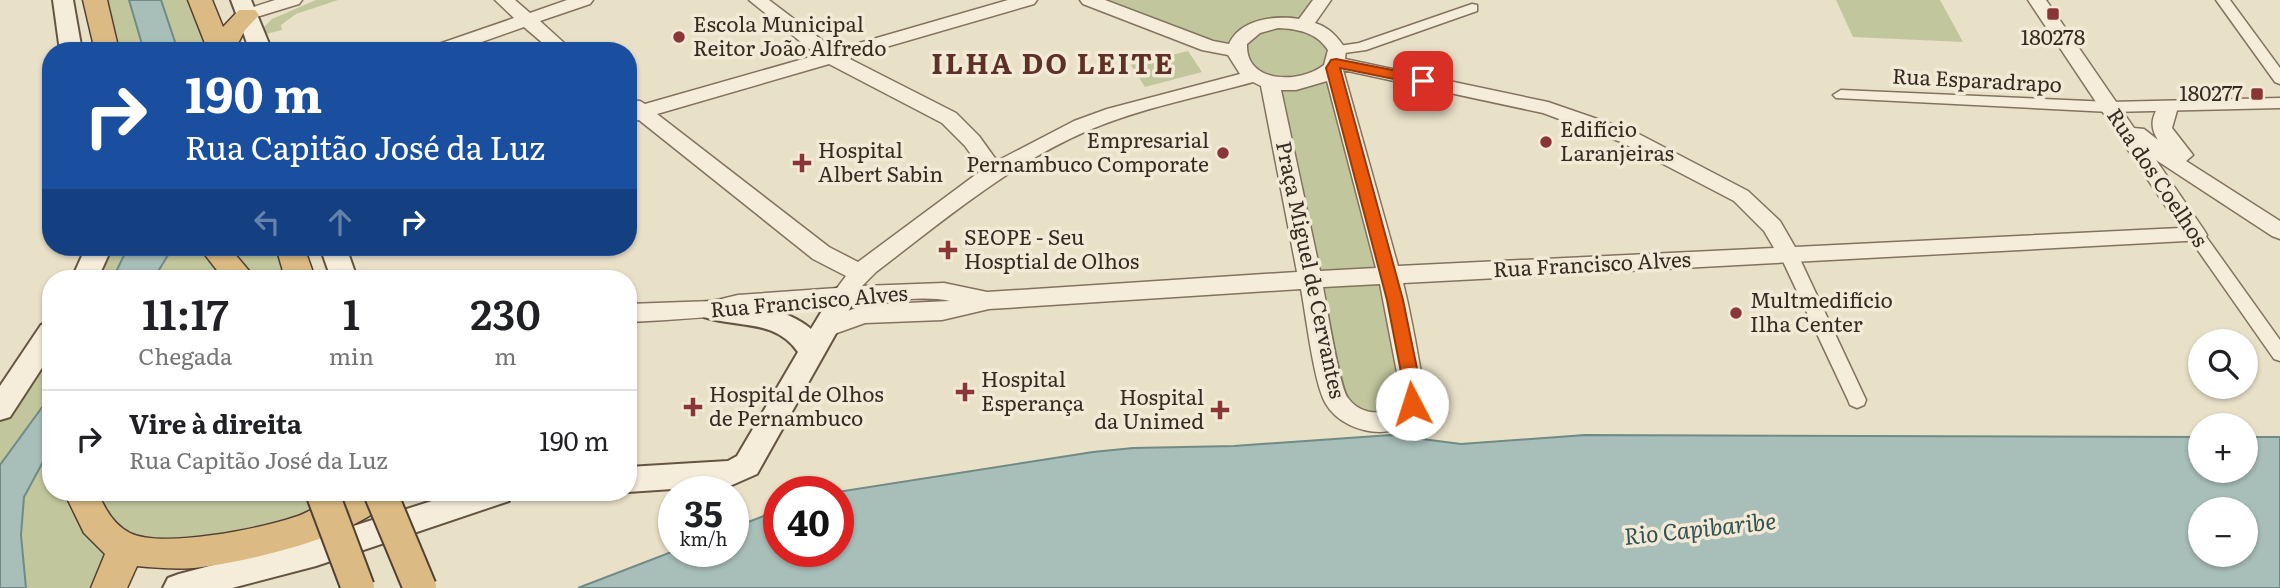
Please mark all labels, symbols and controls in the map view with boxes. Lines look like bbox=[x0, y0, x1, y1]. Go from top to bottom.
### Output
marker: 180278 bbox=[2045, 6, 2061, 22]
place label: Escola Municipal Reitor João Alfredo bbox=[693, 7, 887, 62]
place label: 180278 bbox=[2021, 20, 2085, 51]
marker: Escola Municipal Reitor João Alfredo bbox=[671, 29, 687, 45]
district label: ILHA DO LEITE bbox=[931, 41, 1175, 83]
pin bbox=[1393, 51, 1453, 111]
text: 190 m bbox=[185, 55, 322, 128]
street label: Rua Esparadrapo bbox=[1891, 59, 2063, 98]
icon: arrive bbox=[1404, 62, 1442, 100]
icon: right bbox=[70, 70, 161, 161]
place label: 180277 bbox=[2179, 76, 2243, 107]
marker: 180277 bbox=[2249, 86, 2265, 102]
street label: Rua dos Coelhos bbox=[2101, 101, 2217, 252]
place label: Edifício Laranjeiras bbox=[1560, 112, 1674, 167]
text: Rua Capitão José da Luz bbox=[185, 122, 545, 170]
place label: Empresarial Pernambuco Comporate bbox=[966, 123, 1209, 178]
place label: Hospital Albert Sabin bbox=[818, 133, 943, 188]
marker: Edifício Laranjeiras bbox=[1538, 134, 1554, 150]
street label: Praça Miguel de Cervantes bbox=[1270, 138, 1355, 401]
marker: Empresarial Pernambuco Comporate bbox=[1215, 145, 1231, 161]
marker: Hospital Albert Sabin bbox=[792, 153, 812, 173]
icon: left bbox=[248, 203, 286, 241]
icon: ahead bbox=[321, 203, 359, 241]
icon: right bbox=[394, 203, 432, 241]
place label: SEOPE - Seu Hosptial de Olhos bbox=[964, 220, 1139, 275]
marker: SEOPE - Seu Hosptial de Olhos bbox=[938, 240, 958, 260]
street label: Rua Francisco Alves bbox=[1492, 242, 1692, 283]
street label: Rua Francisco Alves bbox=[709, 275, 909, 324]
text: 11:17 bbox=[142, 281, 229, 343]
text: 1 bbox=[343, 281, 360, 343]
text: 230 bbox=[470, 281, 541, 343]
place label: Multmedifício Ilha Center bbox=[1750, 283, 1893, 338]
marker: Multmedifício Ilha Center bbox=[1728, 305, 1744, 321]
map controls bbox=[2188, 329, 2258, 567]
button: search bbox=[2188, 329, 2258, 399]
text: Chegada bbox=[138, 338, 233, 372]
text: min bbox=[329, 338, 374, 372]
text: m bbox=[494, 338, 517, 372]
place label: Hospital Esperança bbox=[981, 362, 1085, 417]
position arrow bbox=[1375, 367, 1449, 441]
place label: Hospital de Olhos de Pernambuco bbox=[709, 377, 884, 432]
place label: Hospital da Unimed bbox=[1094, 380, 1204, 435]
marker: Hospital Esperança bbox=[955, 382, 975, 402]
marker: Hospital de Olhos de Pernambuco bbox=[683, 397, 703, 417]
marker: Hospital da Unimed bbox=[1210, 400, 1230, 420]
text: Vire à direita bbox=[129, 403, 302, 442]
button: + bbox=[2188, 413, 2258, 483]
icon: right bbox=[70, 420, 108, 458]
text: 190 m bbox=[539, 420, 609, 459]
text: Rua Capitão José da Luz bbox=[129, 442, 388, 476]
speed limit sign: 40 bbox=[763, 476, 854, 567]
text: 35 bbox=[684, 486, 723, 538]
button: − bbox=[2188, 497, 2258, 567]
water label: Rio Capibaribe bbox=[1622, 502, 1778, 552]
text: km/h bbox=[680, 525, 727, 552]

